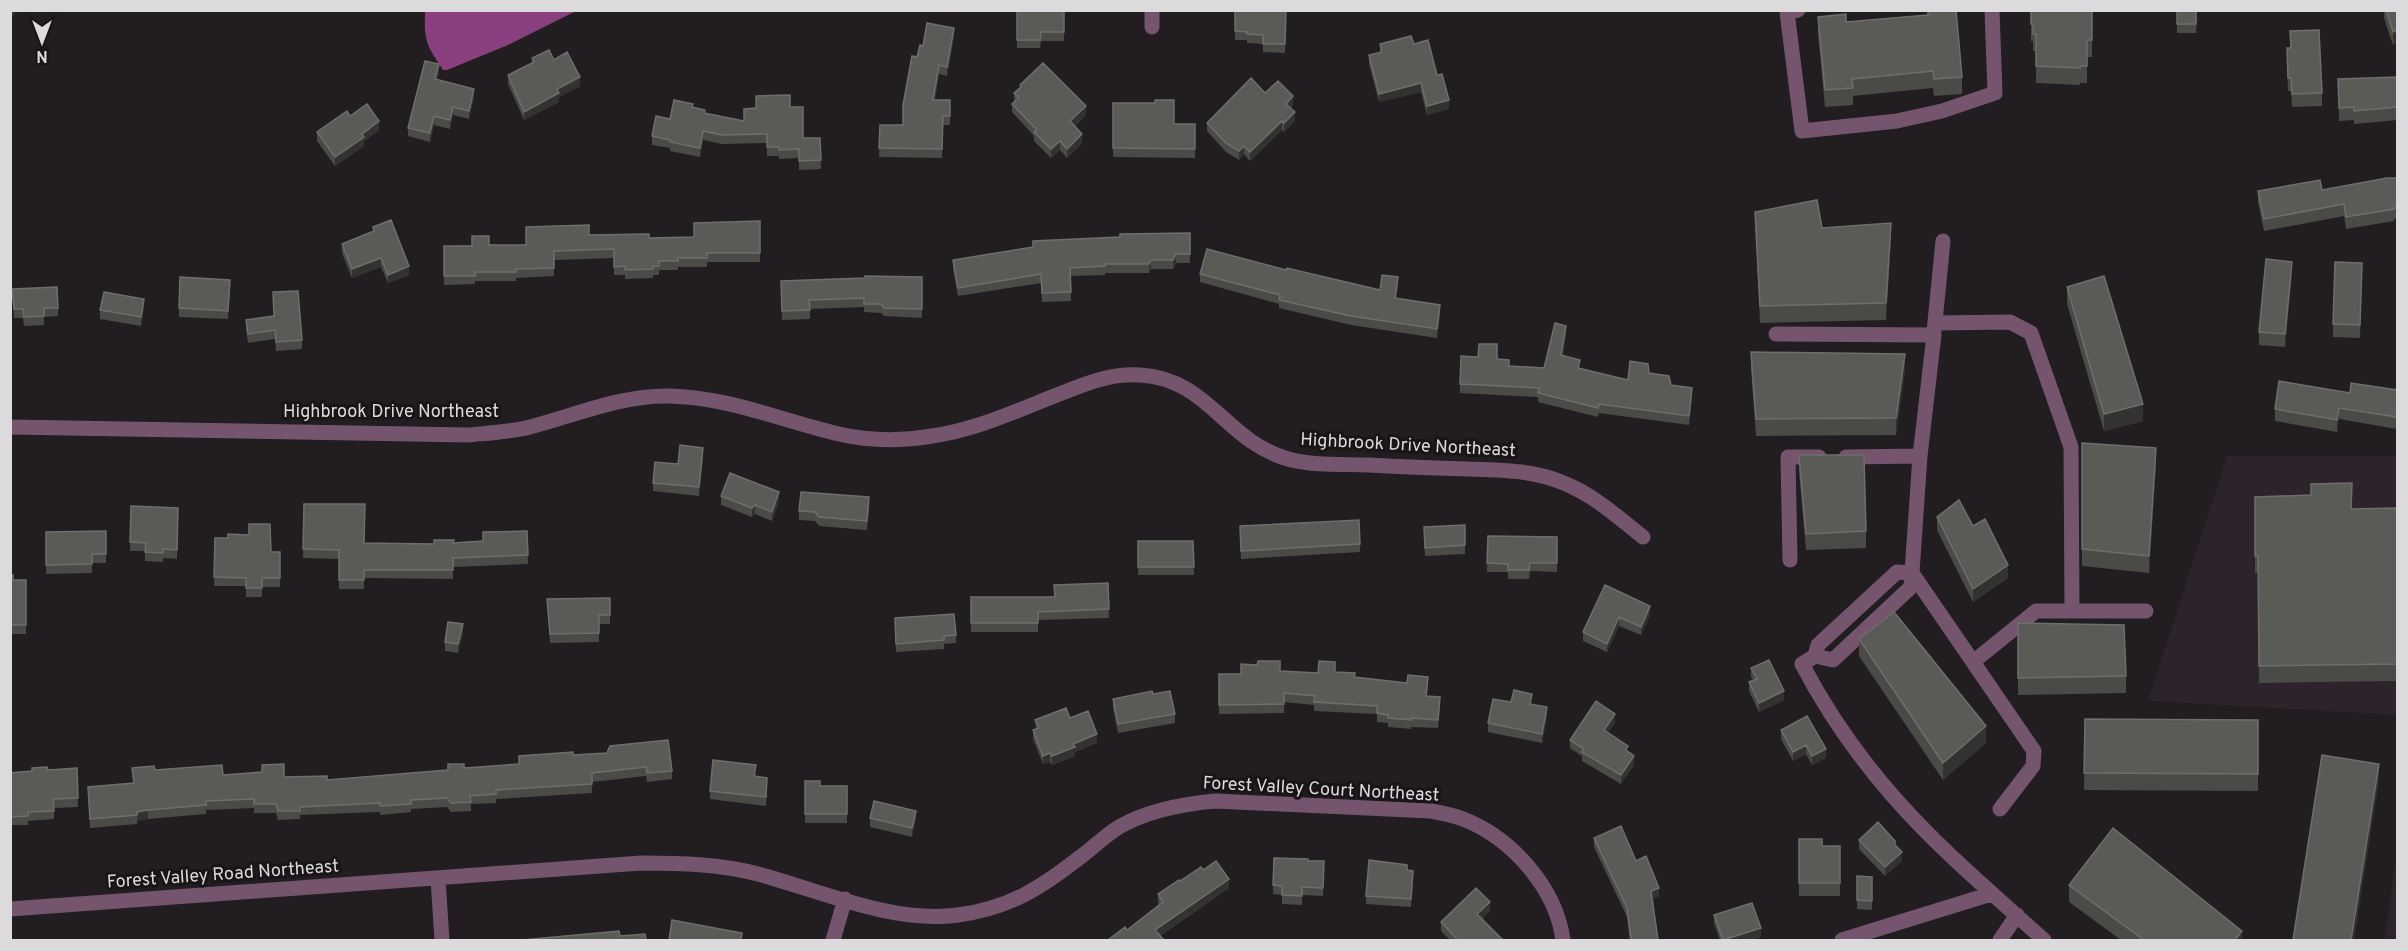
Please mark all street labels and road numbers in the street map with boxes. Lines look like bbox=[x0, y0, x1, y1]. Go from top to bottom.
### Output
street label: Highbrook Drive Northeast bbox=[283, 401, 499, 424]
street label: Highbrook Drive Northeast bbox=[1300, 429, 1516, 463]
street label: Forest Valley Court Northeast bbox=[1202, 772, 1440, 808]
street label: Forest Valley Road Northeast bbox=[106, 855, 340, 895]

